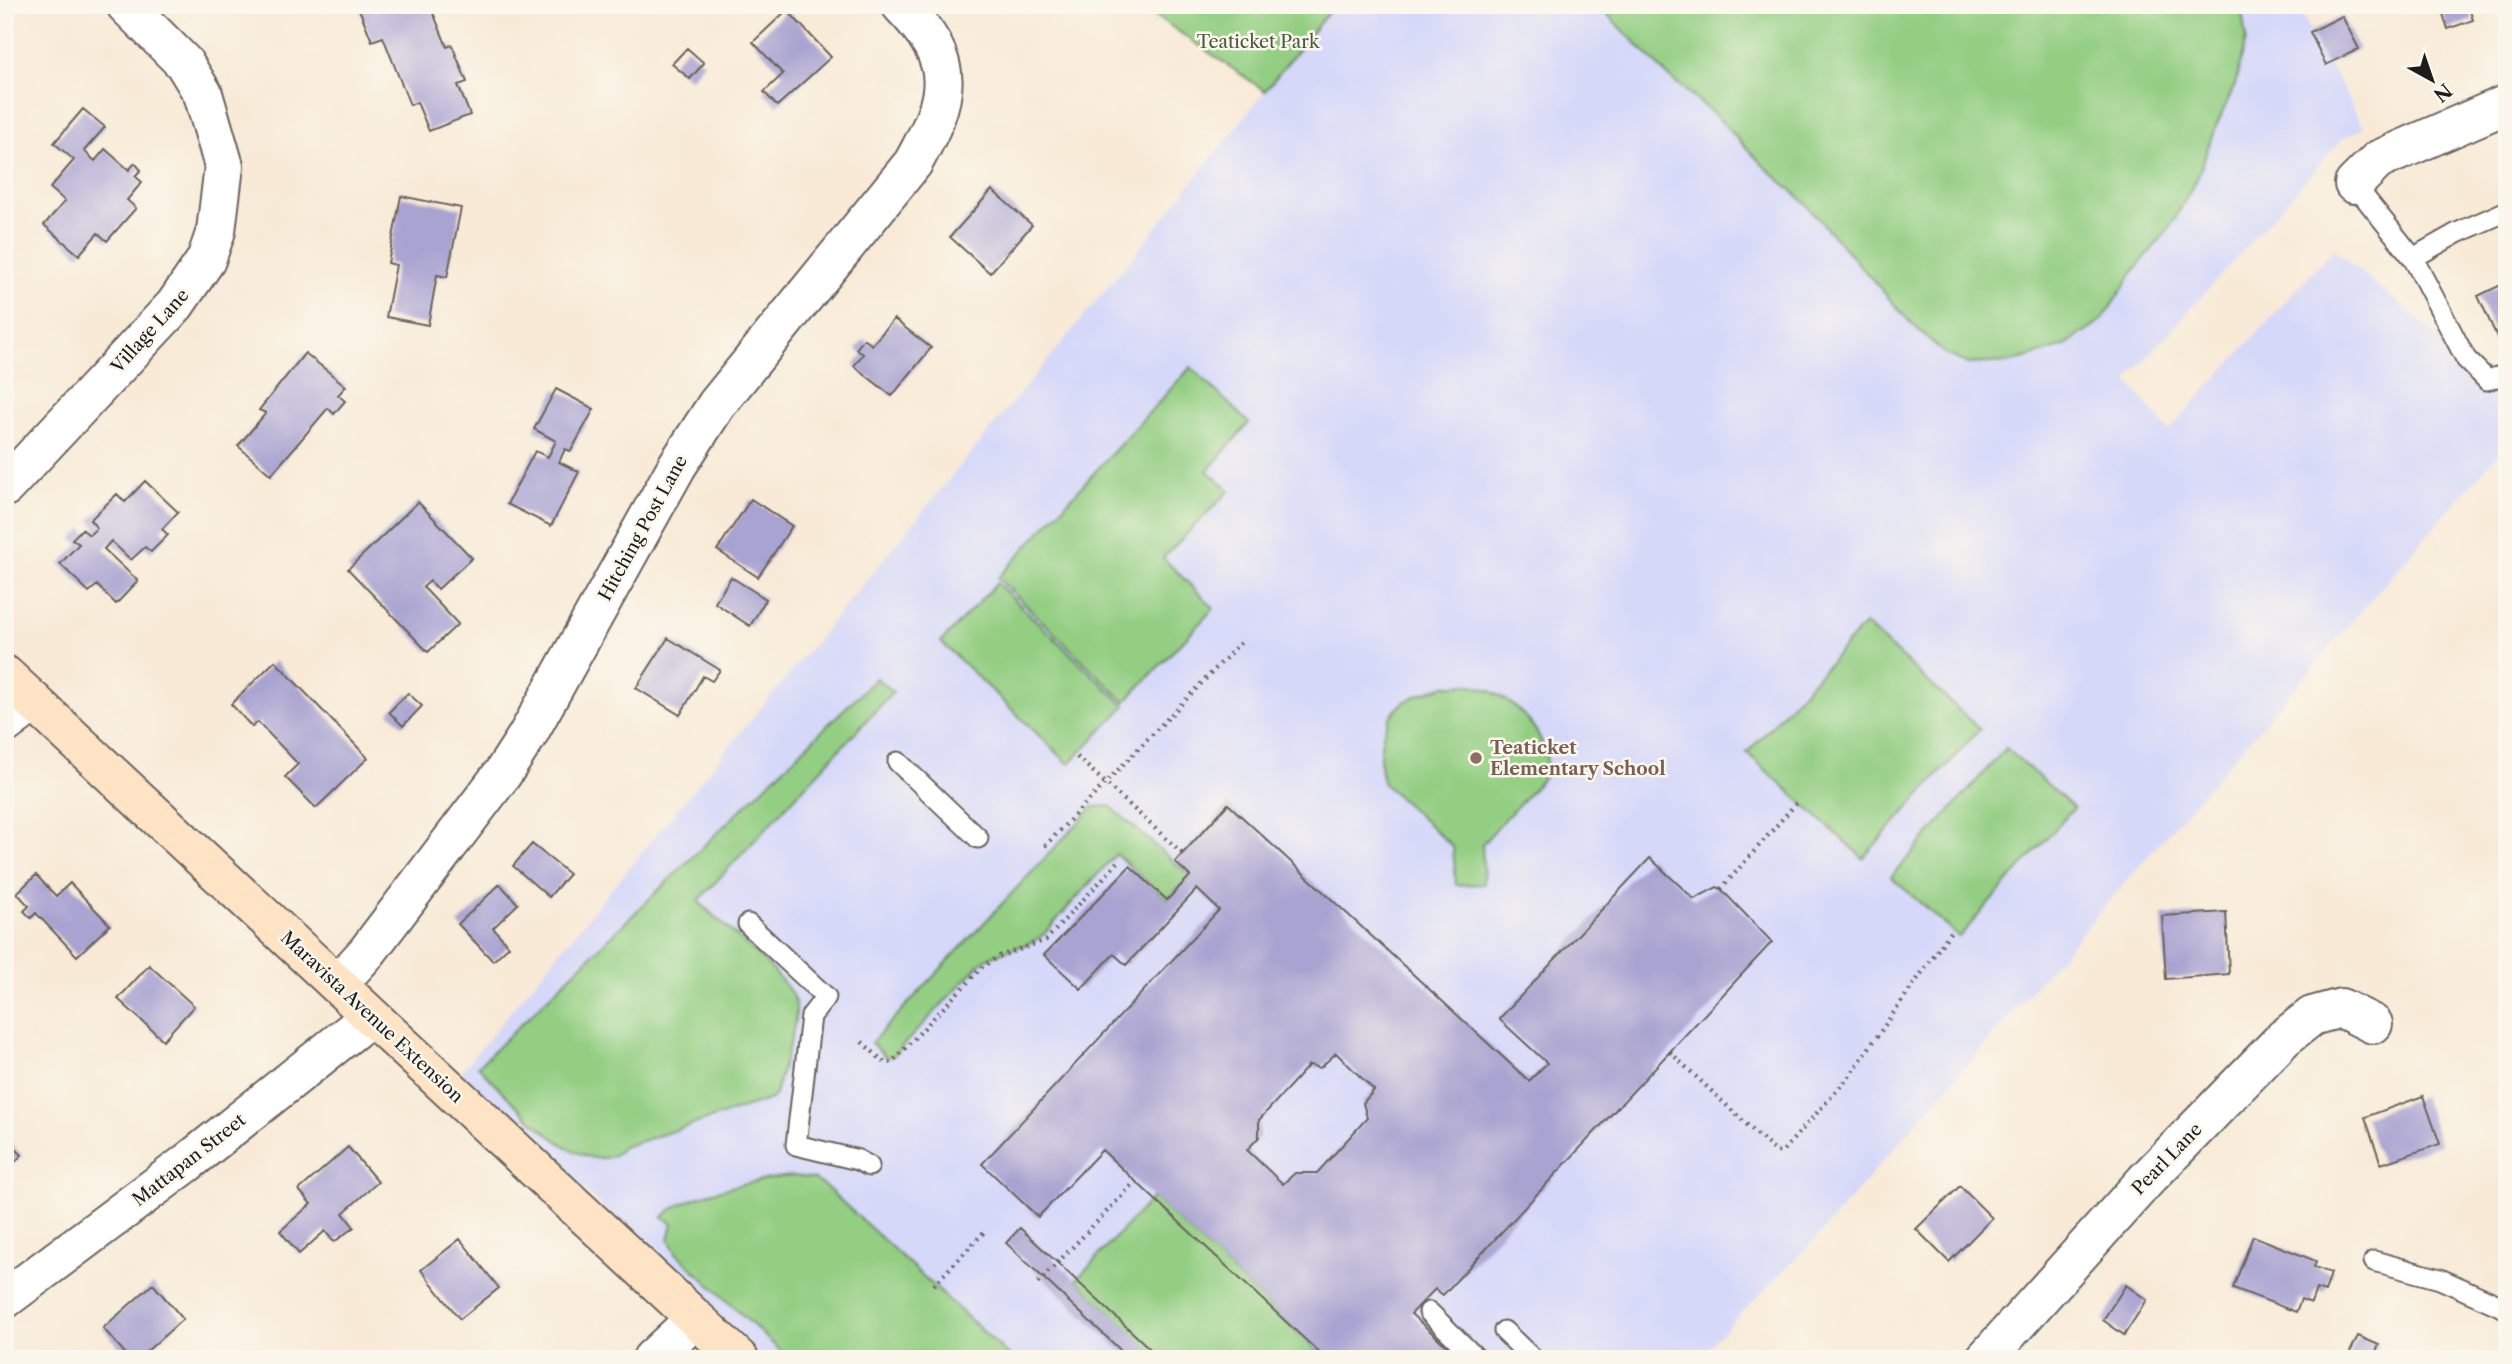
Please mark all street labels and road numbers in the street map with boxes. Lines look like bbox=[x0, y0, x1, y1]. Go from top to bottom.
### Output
street label: Village Lane bbox=[106, 284, 193, 378]
street label: Hitching Post Lane bbox=[594, 451, 692, 605]
street label: Maravista Avenue Extension bbox=[276, 927, 468, 1107]
street label: Mattapan Street bbox=[128, 1109, 250, 1211]
street label: Pearl Lane bbox=[2127, 1118, 2207, 1200]

